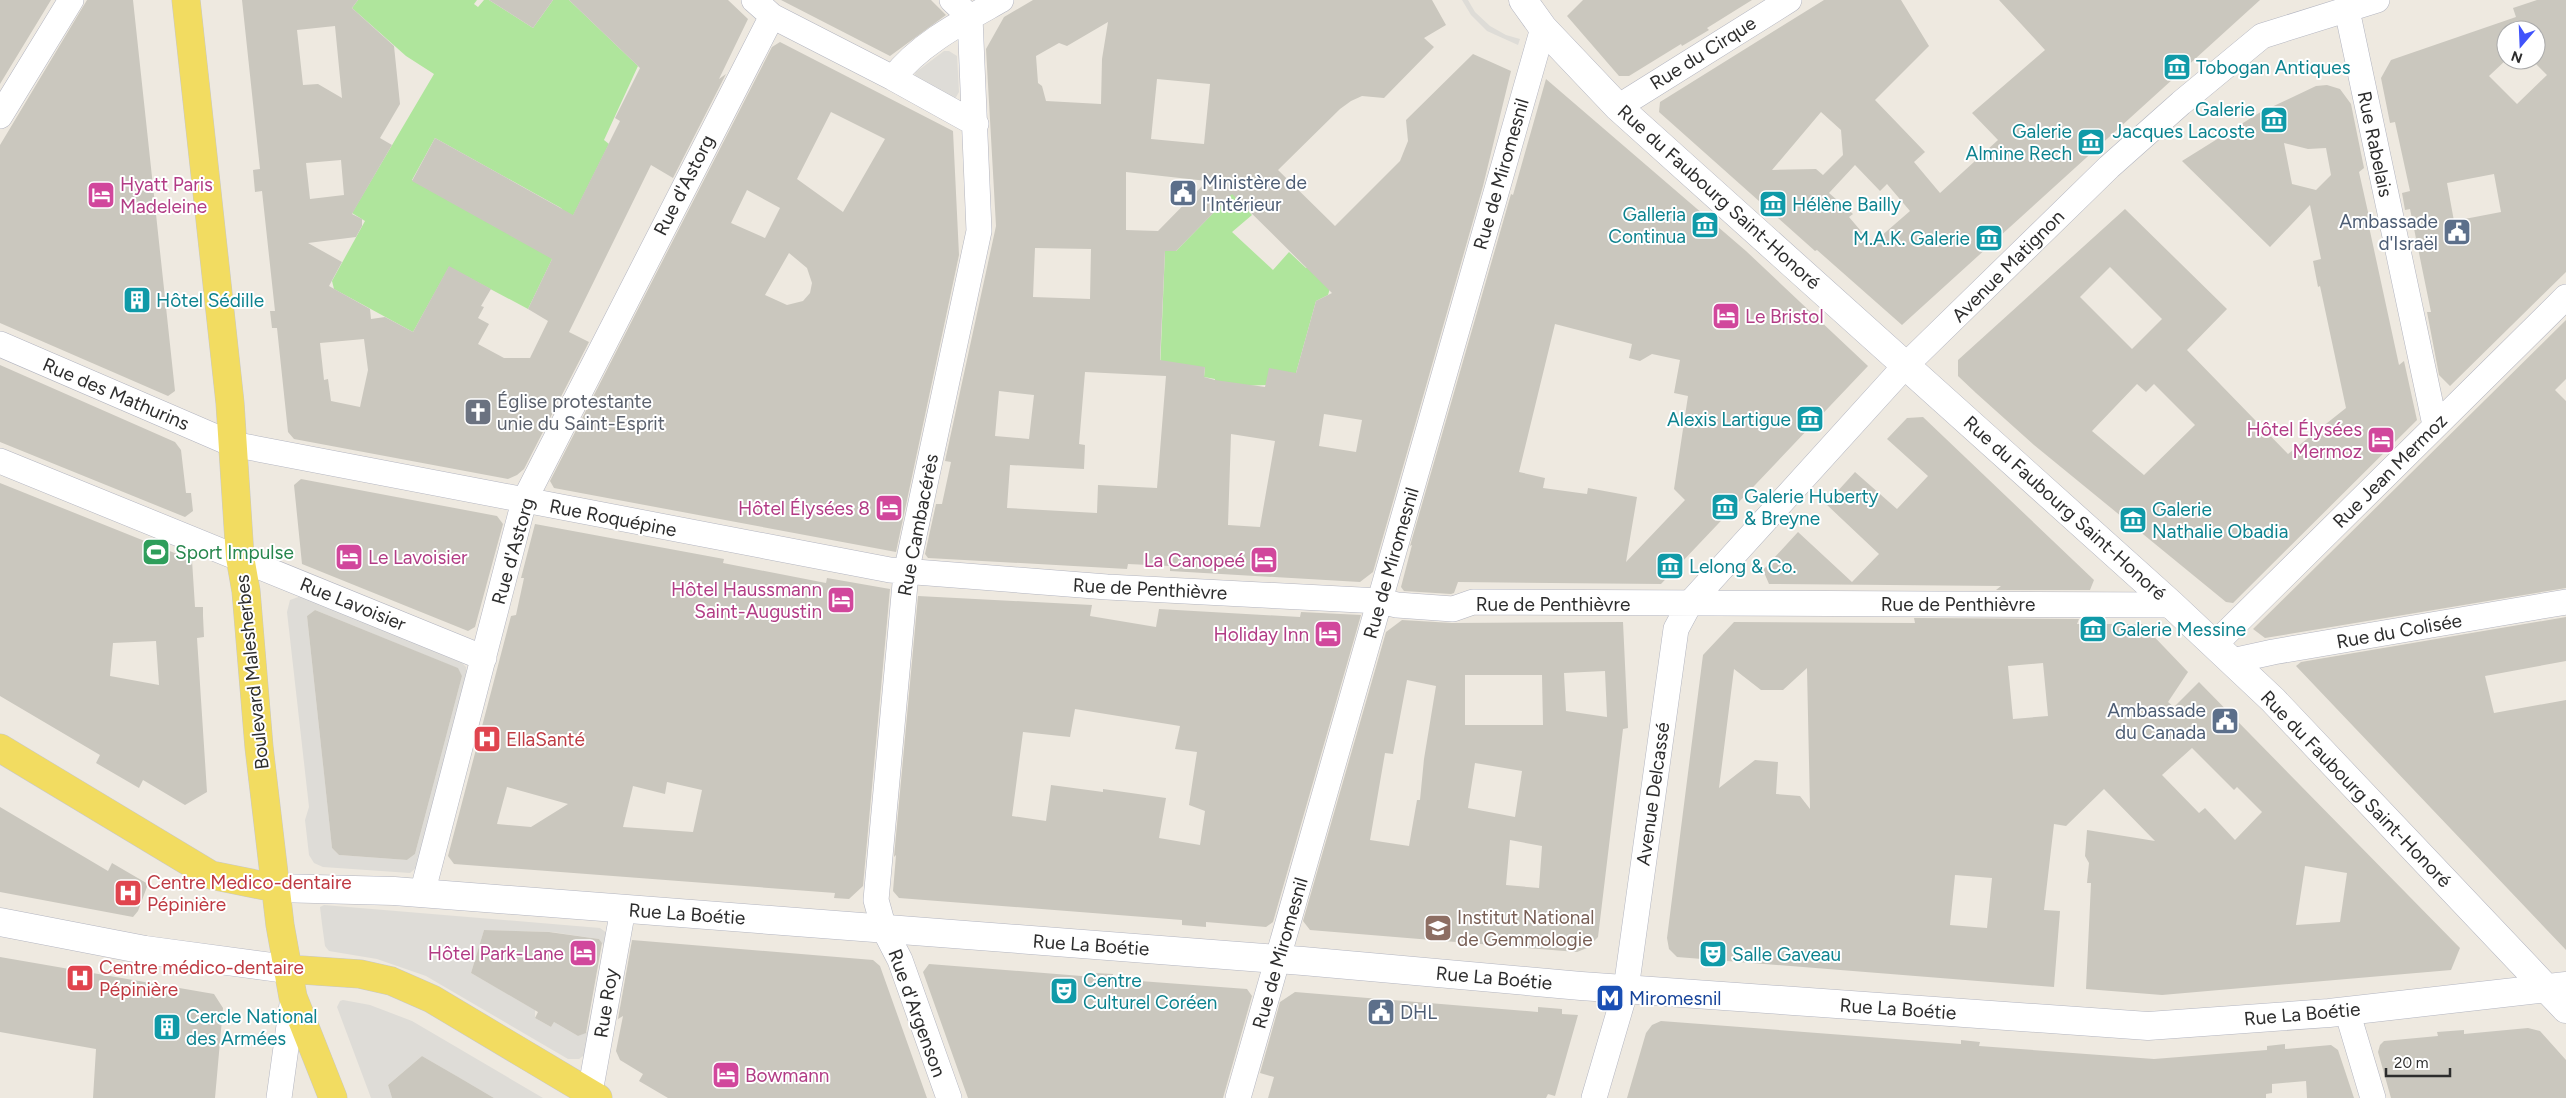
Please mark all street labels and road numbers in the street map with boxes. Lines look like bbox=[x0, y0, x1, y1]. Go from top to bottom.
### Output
street label: Rue du Cirque bbox=[1646, 11, 1760, 95]
street label: Rue Rabelais bbox=[2353, 89, 2397, 199]
street label: Rue de Miromesnil bbox=[1468, 96, 1534, 252]
street label: Rue du Faubourg Saint-Honoré bbox=[1613, 100, 1825, 294]
street label: Rue d'Astorg bbox=[649, 131, 719, 239]
street label: Avenue Matignon bbox=[1947, 205, 2069, 327]
street label: Rue des Mathurins bbox=[39, 353, 193, 435]
street label: Rue Jean Mermoz bbox=[2328, 409, 2452, 533]
street label: Rue du Faubourg Saint-Honoré bbox=[1959, 411, 2171, 605]
street label: Rue Cambacérès bbox=[893, 452, 943, 598]
street label: Rue de Miromesnil bbox=[1358, 485, 1424, 641]
street label: Rue Roquépine bbox=[547, 494, 679, 542]
street label: Rue d'Astorg bbox=[487, 495, 539, 607]
street label: Rue Lavoisier bbox=[297, 572, 410, 636]
street label: Boulevard Malesherbes bbox=[230, 573, 274, 771]
street label: Rue de Penthièvre bbox=[1072, 573, 1228, 605]
street label: Rue de Penthièvre bbox=[1476, 593, 1630, 616]
street label: Rue de Penthièvre bbox=[1881, 593, 2035, 616]
street label: Rue du Colisée bbox=[2335, 609, 2463, 653]
street label: Rue du Faubourg Saint-Honoré bbox=[2256, 686, 2456, 892]
street label: Avenue Delcassé bbox=[1632, 721, 1674, 867]
street label: Rue de Miromesnil bbox=[1247, 875, 1313, 1031]
street label: Rue La Boétie bbox=[628, 898, 746, 930]
street label: Rue La Boétie bbox=[1032, 929, 1150, 961]
street label: Rue d'Argenson bbox=[883, 946, 951, 1080]
street label: Rue La Boétie bbox=[1435, 961, 1553, 995]
street label: Rue Roy bbox=[589, 967, 623, 1039]
street label: Rue La Boétie bbox=[1839, 993, 1957, 1025]
street label: Rue La Boétie bbox=[2243, 997, 2361, 1031]

